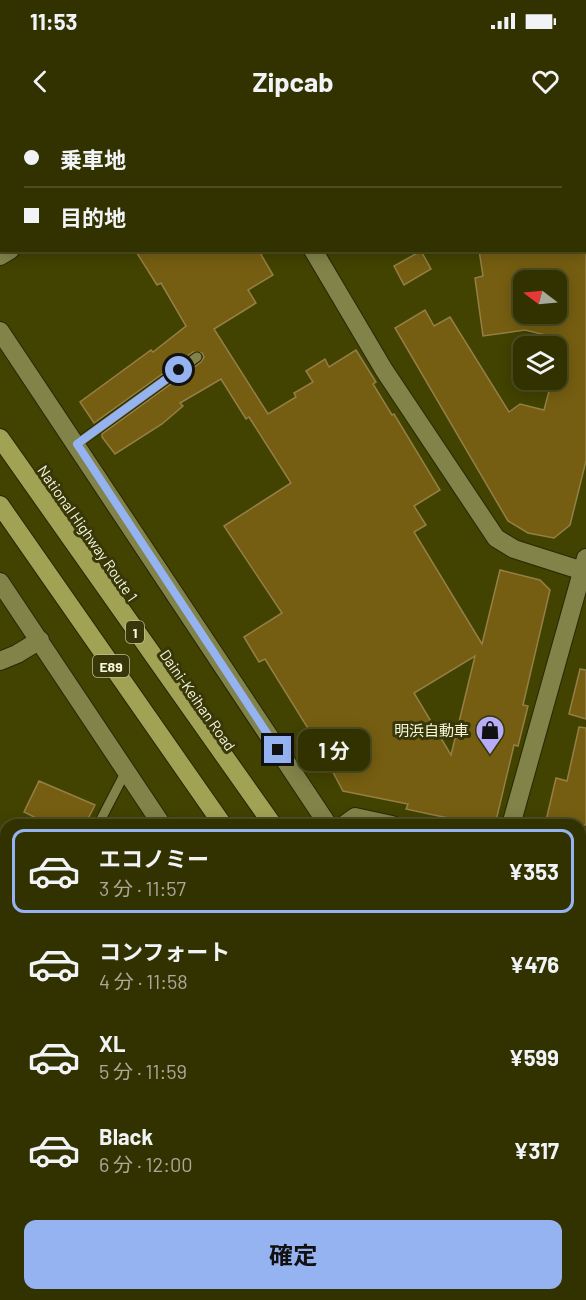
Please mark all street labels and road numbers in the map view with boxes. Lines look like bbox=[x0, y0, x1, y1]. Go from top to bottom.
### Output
street label: National Highway Route 1 bbox=[34, 461, 142, 605]
road number: 1 bbox=[126, 621, 144, 643]
street label: Daini-Keihan Road bbox=[156, 646, 240, 754]
road number: E89 bbox=[93, 655, 129, 677]

